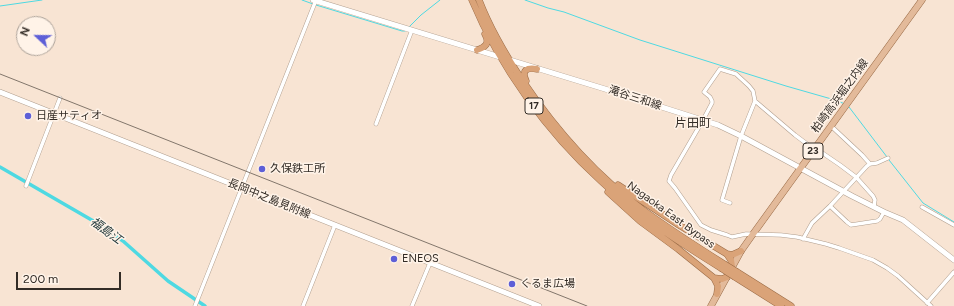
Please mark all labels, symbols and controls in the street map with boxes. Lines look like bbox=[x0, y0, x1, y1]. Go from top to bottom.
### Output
north arrow bbox=[16, 16, 56, 56]
text: N bbox=[18, 25, 33, 38]
street label: 柏崎高浜堀之内線 bbox=[809, 57, 871, 135]
street label: 滝谷三和線 bbox=[607, 83, 663, 113]
road number: 17 bbox=[525, 98, 543, 114]
place label: 日産サティオ bbox=[36, 109, 102, 123]
marker: 日産サティオ bbox=[23, 111, 33, 121]
district label: 片田町 bbox=[675, 116, 711, 130]
road number: 23 bbox=[803, 143, 823, 159]
place label: 久保鉄工所 bbox=[270, 162, 325, 176]
marker: 久保鉄工所 bbox=[257, 164, 267, 174]
street label: 長岡中之島見附線 bbox=[226, 176, 312, 222]
street label: Nagaoka East Bypass bbox=[625, 179, 717, 251]
water label: 福島江 bbox=[87, 215, 125, 247]
place label: ENEOS bbox=[402, 252, 439, 266]
marker: ENEOS bbox=[389, 254, 399, 264]
scale bar bbox=[18, 264, 123, 290]
text: 200 m bbox=[23, 272, 58, 286]
place label: くるま広場 bbox=[520, 277, 575, 291]
marker: くるま広場 bbox=[507, 279, 517, 289]

